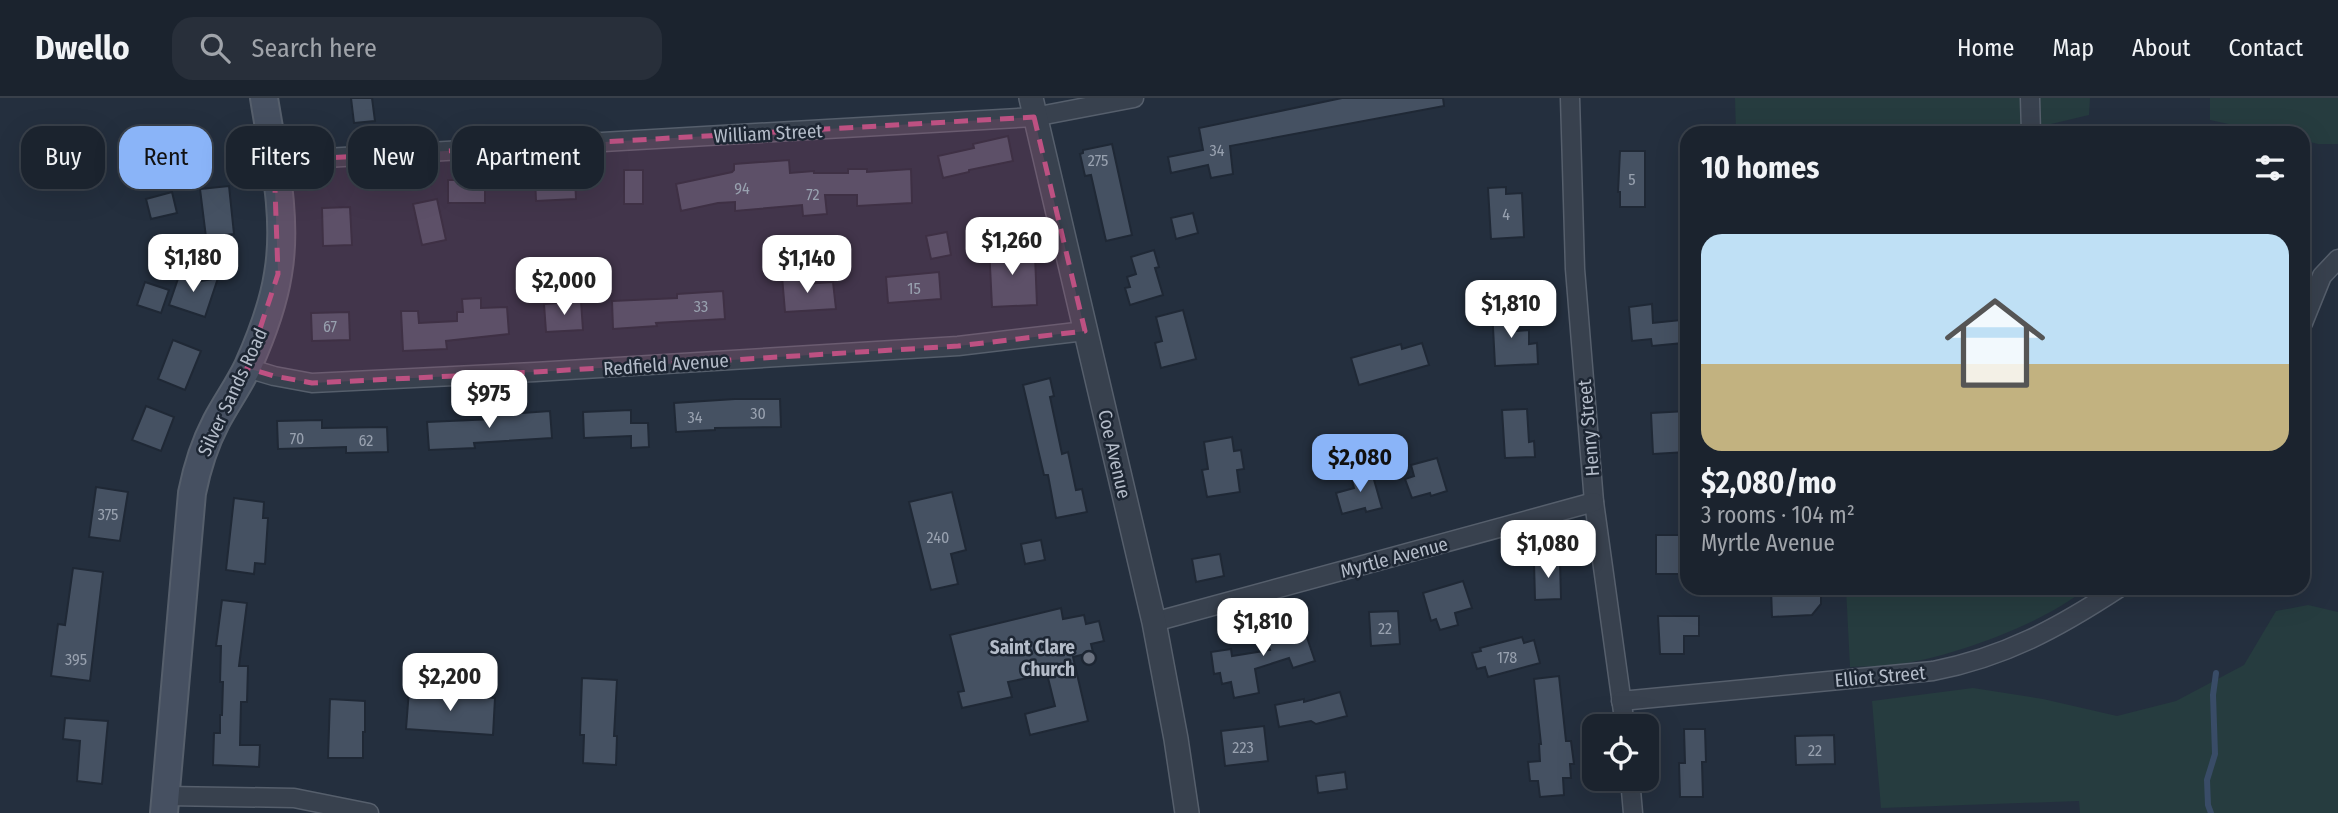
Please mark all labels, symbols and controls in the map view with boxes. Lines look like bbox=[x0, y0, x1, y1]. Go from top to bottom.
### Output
search box bbox=[172, 17, 662, 80]
text: Dwello bbox=[35, 28, 130, 68]
icon: search bbox=[196, 29, 234, 67]
text: Search here bbox=[252, 33, 377, 64]
text: Home bbox=[1957, 34, 2014, 62]
text: Map bbox=[2052, 34, 2094, 62]
text: About bbox=[2132, 34, 2190, 62]
text: Contact bbox=[2228, 34, 2303, 62]
street label: William Street bbox=[713, 119, 824, 148]
chip: Buy bbox=[21, 126, 105, 189]
chip: Rent bbox=[119, 126, 212, 189]
chip: Filters bbox=[226, 126, 334, 189]
chip: New bbox=[348, 126, 438, 189]
chip: Apartment bbox=[452, 126, 604, 189]
house number: 34 bbox=[1210, 141, 1225, 160]
icon: filters bbox=[2251, 149, 2289, 187]
text: 10 homes bbox=[1701, 150, 1819, 186]
house number: 275 bbox=[1088, 151, 1108, 170]
house number: 5 bbox=[1628, 170, 1636, 189]
house number: 94 bbox=[734, 179, 750, 198]
house number: 72 bbox=[806, 185, 820, 204]
house number: 4 bbox=[1502, 205, 1510, 224]
pin: $1,260 bbox=[955, 218, 1069, 277]
text: $1,260 bbox=[982, 226, 1042, 254]
pin: $1,180 bbox=[136, 234, 250, 294]
pin: $1,140 bbox=[750, 236, 864, 295]
text: $1,180 bbox=[164, 243, 222, 271]
text: $1,140 bbox=[778, 244, 836, 272]
pin: $2,000 bbox=[507, 258, 621, 317]
text: $2,000 bbox=[532, 266, 596, 294]
house number: 15 bbox=[907, 279, 921, 298]
pin: $1,810 bbox=[1454, 280, 1568, 340]
icon: home bbox=[1932, 280, 2058, 406]
text: $1,810 bbox=[1481, 289, 1541, 317]
house number: 33 bbox=[694, 297, 708, 316]
house number: 67 bbox=[323, 317, 338, 336]
street label: Silver Sands Road bbox=[193, 324, 272, 460]
street label: Redfield Avenue bbox=[603, 349, 730, 380]
pin: $975 bbox=[448, 370, 530, 430]
street label: Henry Street bbox=[1573, 378, 1604, 477]
text: $975 bbox=[467, 379, 511, 407]
house number: 30 bbox=[750, 404, 766, 423]
house number: 34 bbox=[688, 408, 703, 427]
street label: Coe Avenue bbox=[1093, 408, 1136, 501]
house number: 70 bbox=[290, 429, 304, 448]
house number: 62 bbox=[359, 431, 373, 450]
pin: $2,080 bbox=[1303, 434, 1417, 494]
text: $2,080 bbox=[1328, 443, 1392, 471]
text: $2,080/mo bbox=[1701, 465, 1837, 501]
text: 3 rooms · 104 m² bbox=[1701, 501, 1855, 529]
house number: 375 bbox=[98, 505, 118, 524]
pin: $1,080 bbox=[1491, 520, 1605, 580]
house number: 240 bbox=[927, 528, 949, 547]
text: $1,080 bbox=[1517, 529, 1579, 557]
text: Myrtle Avenue bbox=[1701, 529, 1835, 557]
street label: Myrtle Avenue bbox=[1338, 532, 1450, 583]
pin: $1,810 bbox=[1206, 598, 1320, 658]
text: $1,810 bbox=[1233, 607, 1293, 635]
house number: 22 bbox=[1378, 619, 1392, 638]
place label: Saint Clare Church bbox=[990, 636, 1075, 681]
house number: 178 bbox=[1497, 648, 1517, 667]
house number: 395 bbox=[65, 650, 87, 669]
marker: Saint Clare Church bbox=[1081, 650, 1097, 666]
pin: $2,200 bbox=[393, 654, 507, 713]
street label: Elliot Street bbox=[1834, 661, 1927, 692]
text: $2,200 bbox=[419, 662, 481, 690]
map controls bbox=[1582, 714, 1659, 791]
button: locate bbox=[1582, 714, 1659, 791]
house number: 223 bbox=[1232, 738, 1254, 757]
house number: 22 bbox=[1808, 741, 1822, 760]

